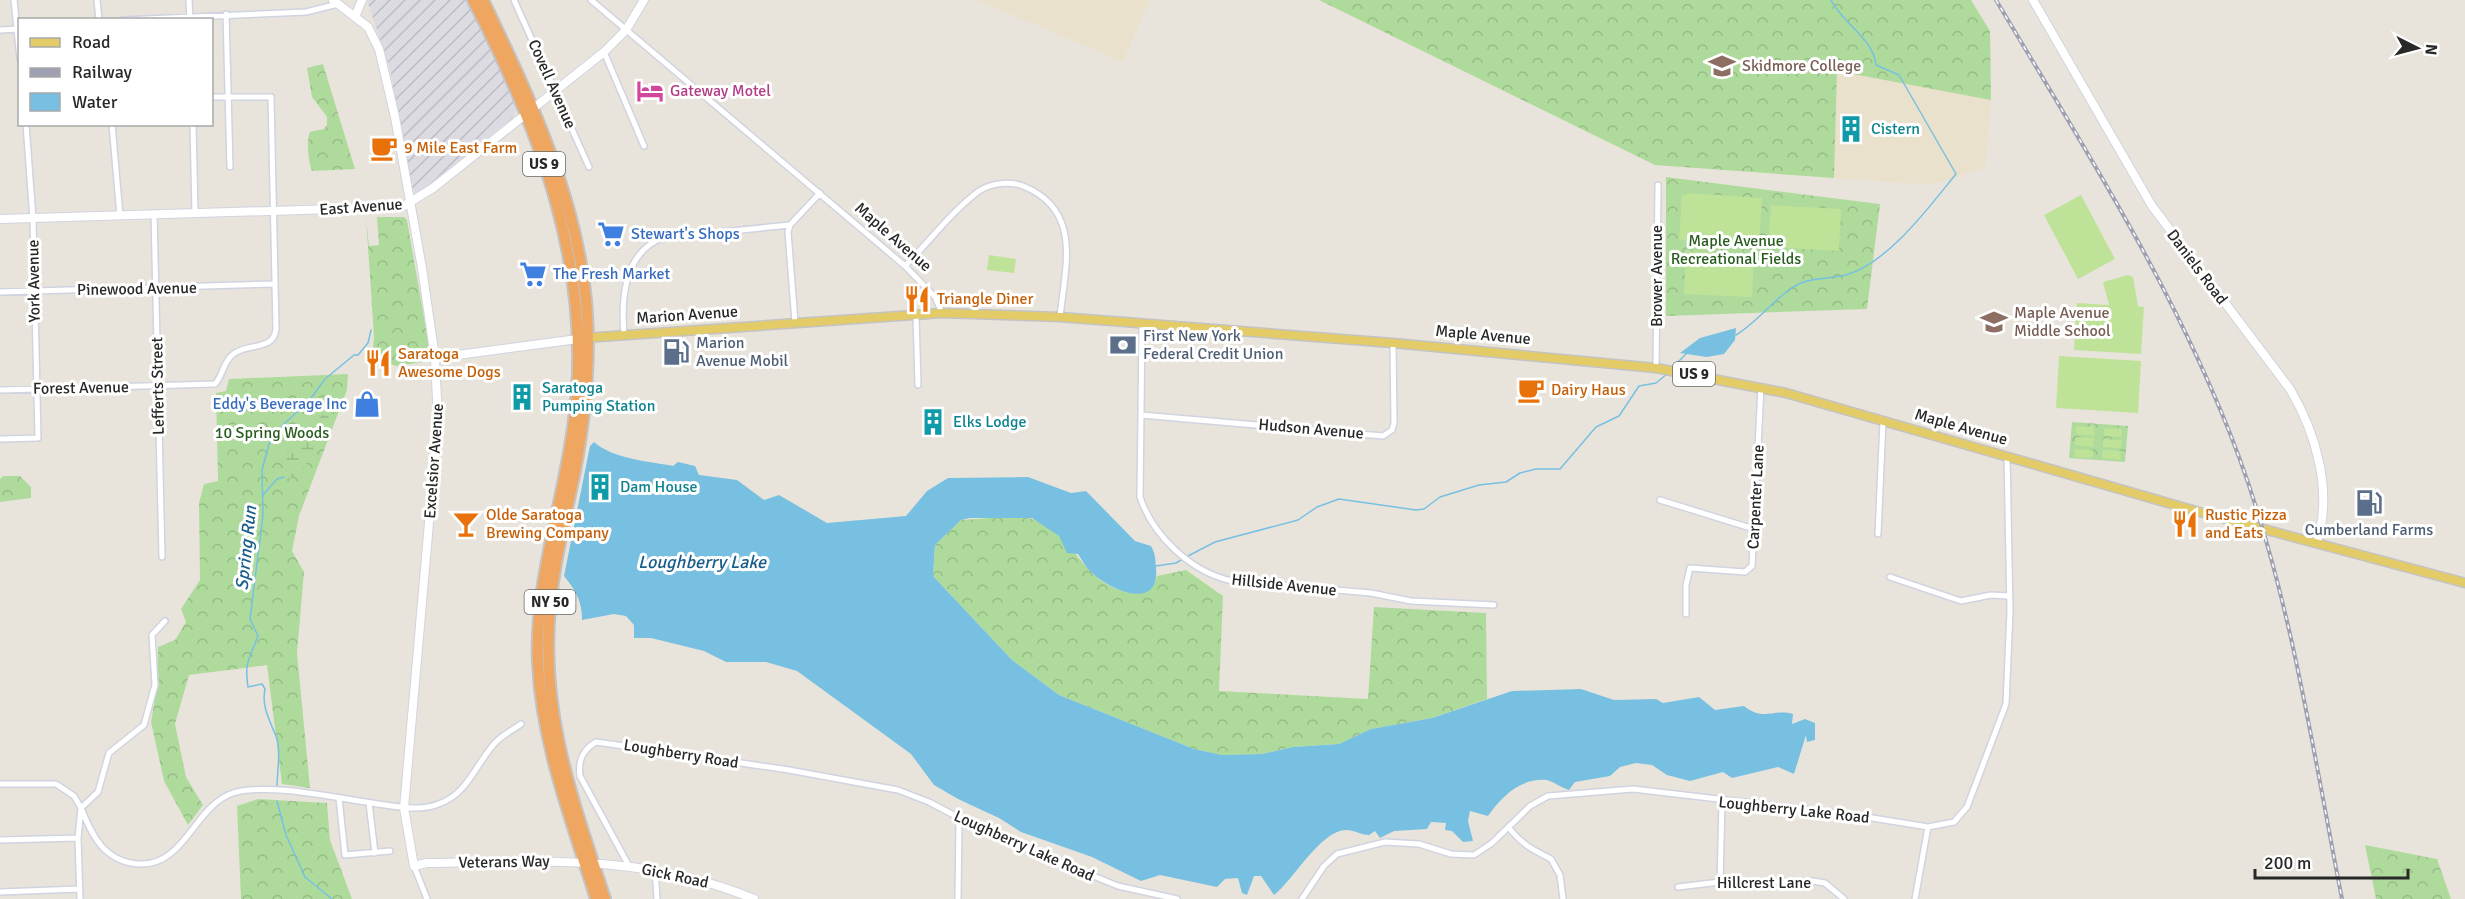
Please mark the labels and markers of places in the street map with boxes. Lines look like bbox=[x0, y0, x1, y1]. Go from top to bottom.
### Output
school or university icon: Skidmore College bbox=[1707, 51, 1737, 81]
place label: Skidmore College bbox=[1742, 56, 1861, 76]
hotel icon: Gateway Motel bbox=[635, 76, 665, 106]
place label: Gateway Motel bbox=[670, 81, 771, 101]
building icon: Cistern bbox=[1836, 114, 1866, 144]
place label: Cistern bbox=[1871, 119, 1920, 139]
cafe icon: 9 Mile East Farm bbox=[369, 133, 399, 163]
place label: 9 Mile East Farm bbox=[404, 138, 517, 158]
supermarket icon: Stewart's Shops bbox=[596, 219, 626, 249]
place label: Stewart's Shops bbox=[631, 224, 740, 244]
supermarket icon: The Fresh Market bbox=[518, 259, 548, 289]
place label: The Fresh Market bbox=[553, 264, 671, 284]
restaurant icon: Triangle Diner bbox=[902, 284, 932, 314]
place label: Triangle Diner bbox=[937, 289, 1033, 309]
place label: Maple Avenue Middle School bbox=[2014, 303, 2111, 341]
school or university icon: Maple Avenue Middle School bbox=[1979, 307, 2009, 337]
place label: First New York Federal Credit Union bbox=[1143, 326, 1283, 364]
bank icon: First New York Federal Credit Union bbox=[1108, 330, 1138, 360]
place label: Marion Avenue Mobil bbox=[696, 333, 789, 371]
fuel station icon: Marion Avenue Mobil bbox=[661, 337, 691, 367]
place label: Saratoga Awesome Dogs bbox=[398, 344, 501, 382]
restaurant icon: Saratoga Awesome Dogs bbox=[363, 348, 393, 378]
cafe icon: Dairy Haus bbox=[1516, 375, 1546, 405]
place label: Saratoga Pumping Station bbox=[542, 378, 655, 416]
place label: Dairy Haus bbox=[1551, 380, 1626, 400]
building icon: Saratoga Pumping Station bbox=[507, 382, 537, 412]
shop icon: Eddy's Beverage Inc bbox=[352, 389, 382, 419]
place label: Eddy's Beverage Inc bbox=[213, 394, 347, 414]
building icon: Elks Lodge bbox=[918, 407, 948, 437]
place label: Elks Lodge bbox=[953, 412, 1027, 432]
building icon: Dam House bbox=[585, 472, 615, 502]
place label: Dam House bbox=[620, 477, 697, 497]
fuel station icon: Cumberland Farms bbox=[2354, 488, 2384, 518]
place label: Olde Saratoga Brewing Company bbox=[486, 505, 609, 543]
place label: Rustic Pizza and Eats bbox=[2205, 505, 2287, 543]
bar icon: Olde Saratoga Brewing Company bbox=[451, 509, 481, 539]
restaurant icon: Rustic Pizza and Eats bbox=[2170, 509, 2200, 539]
place label: Cumberland Farms bbox=[2305, 520, 2433, 540]

